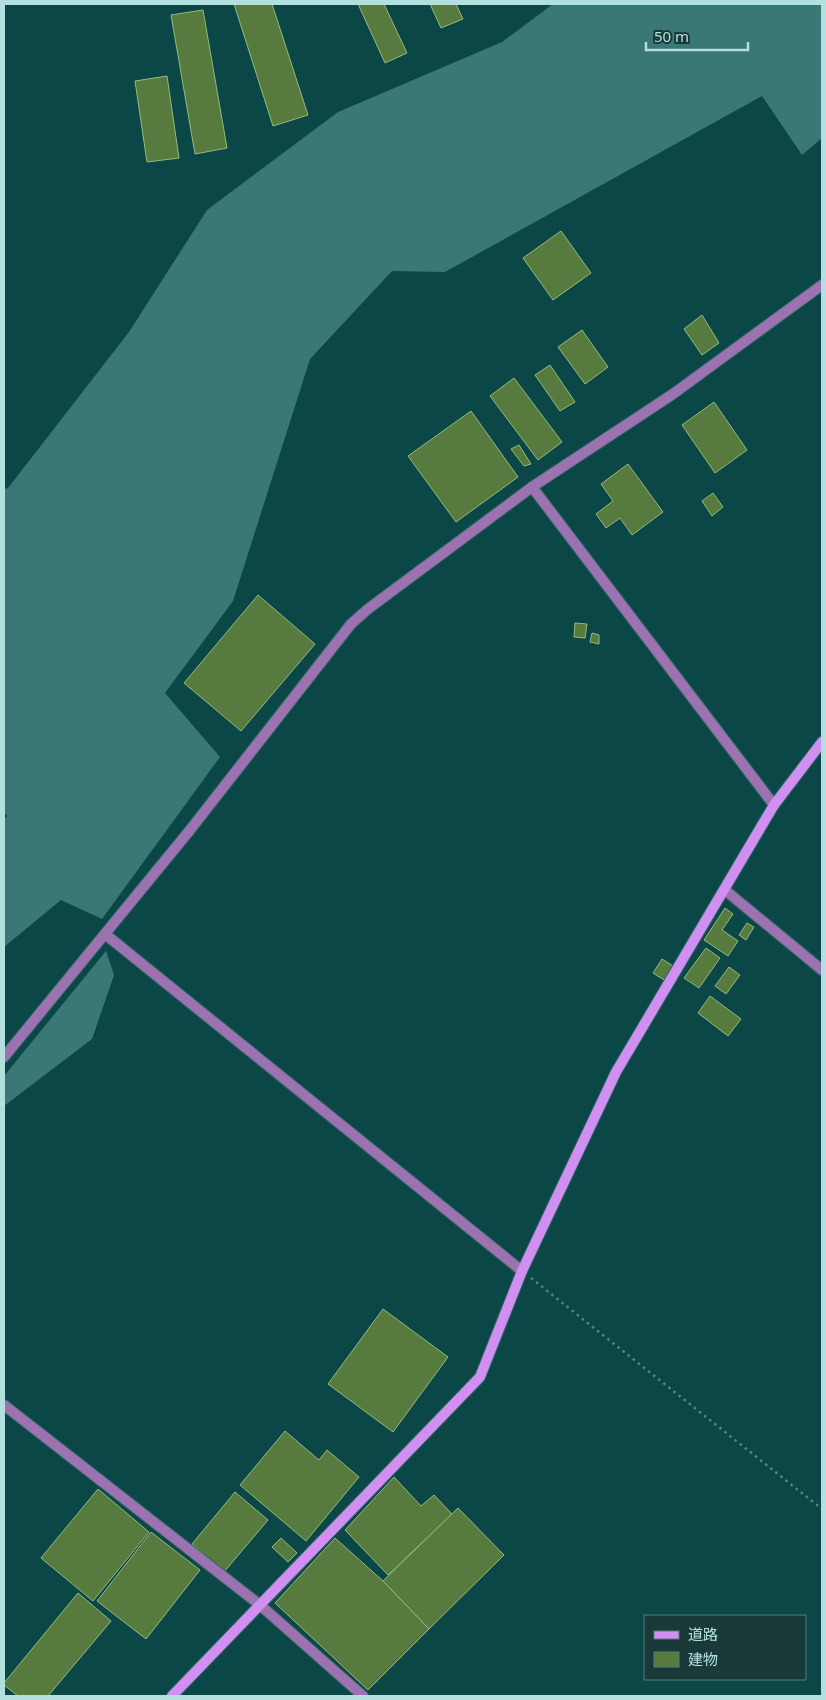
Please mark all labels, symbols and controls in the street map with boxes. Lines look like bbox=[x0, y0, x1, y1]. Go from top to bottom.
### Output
scale bar bbox=[646, 20, 748, 52]
text: 50 m bbox=[654, 26, 689, 46]
legend bbox=[644, 1615, 806, 1680]
text: 道路 bbox=[688, 1624, 718, 1644]
text: 建物 bbox=[688, 1649, 718, 1669]

